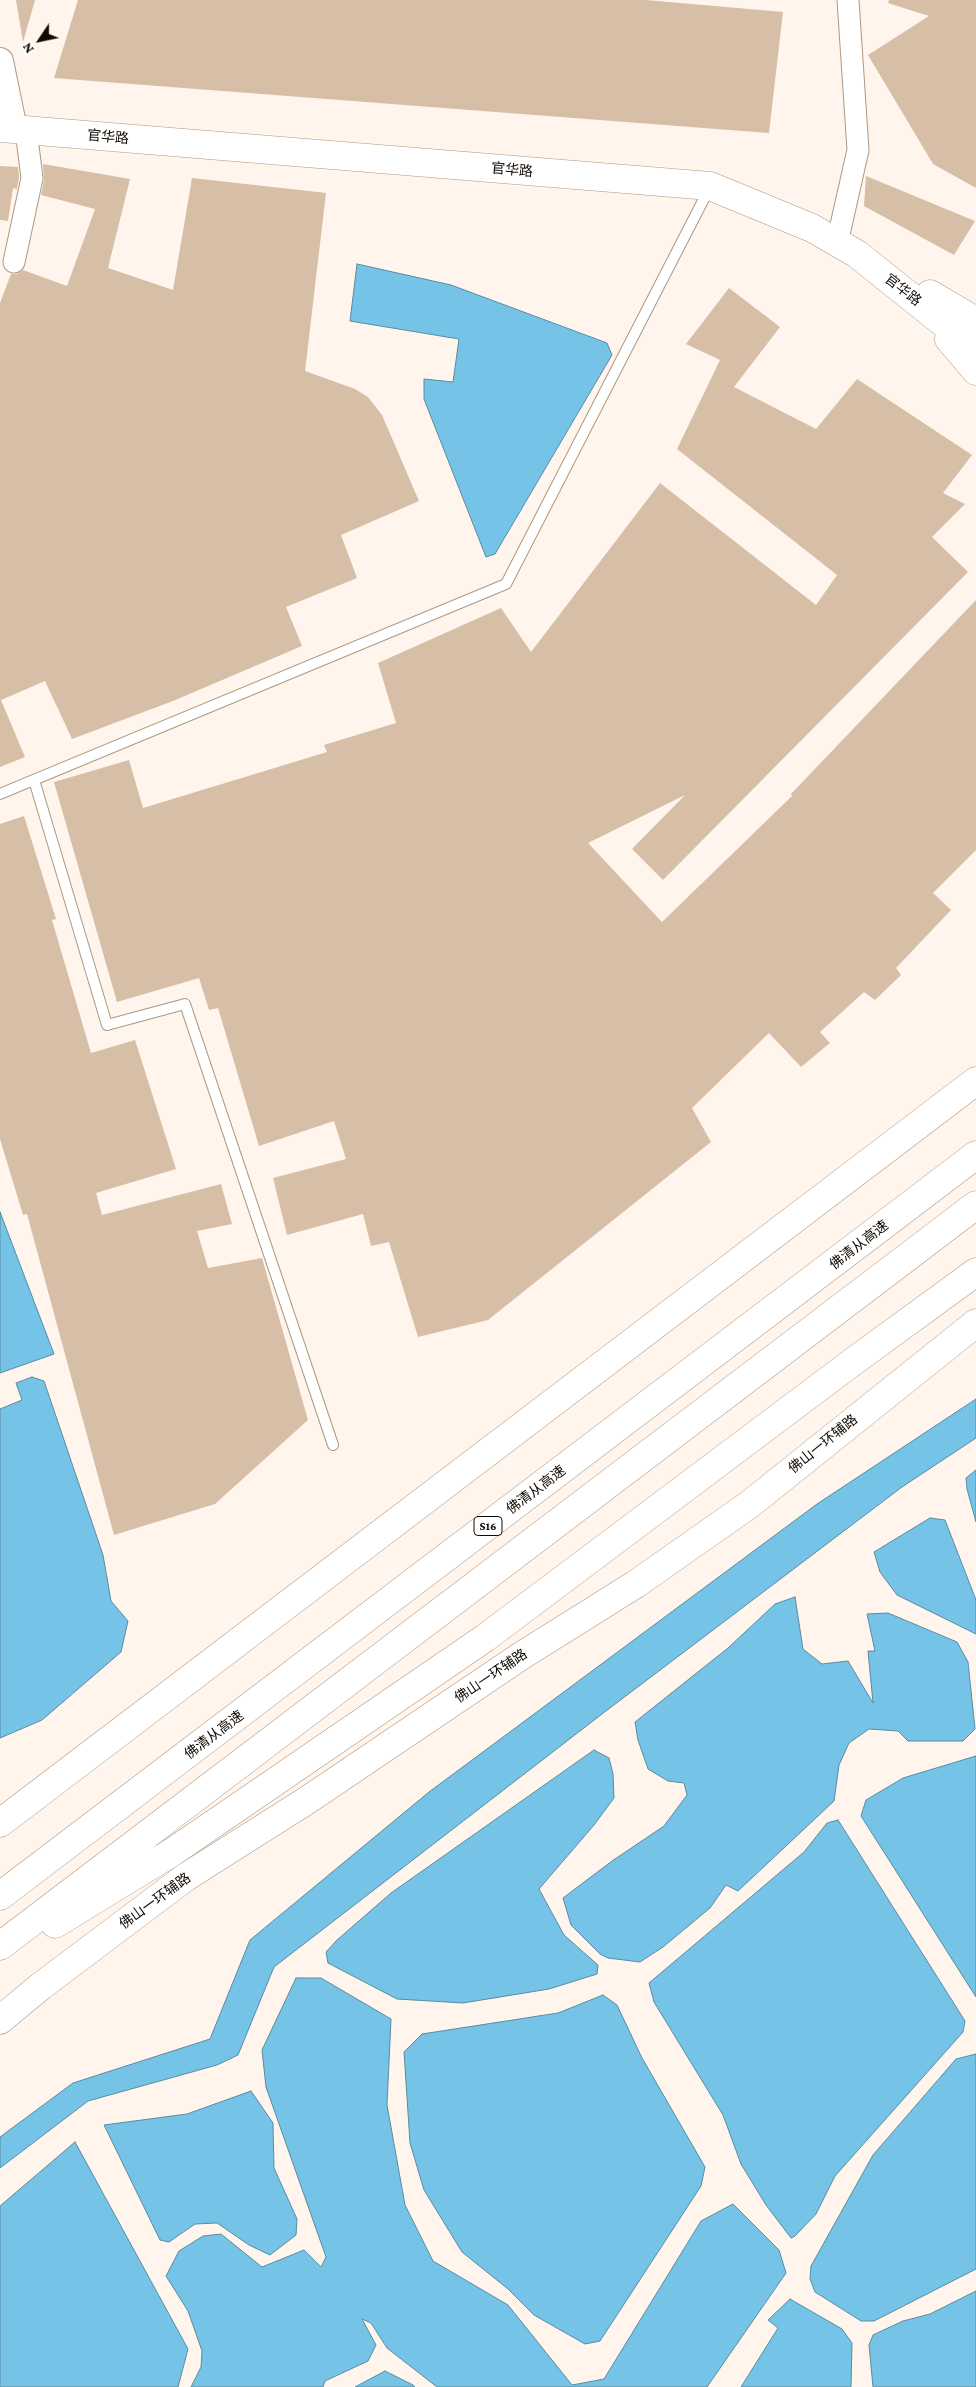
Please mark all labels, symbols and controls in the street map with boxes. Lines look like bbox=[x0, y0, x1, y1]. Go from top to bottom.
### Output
north arrow bbox=[15, 15, 65, 65]
text: N bbox=[18, 40, 37, 57]
street label: 官华路 bbox=[86, 127, 130, 147]
street label: 官华路 bbox=[490, 160, 534, 180]
street label: 官华路 bbox=[881, 270, 925, 310]
street label: 佛清从高速 bbox=[826, 1217, 892, 1273]
street label: 佛山一环辅路 bbox=[785, 1411, 861, 1477]
street label: 佛清从高速 bbox=[503, 1462, 569, 1518]
road number: S16 bbox=[474, 1516, 502, 1535]
street label: 佛山一环辅路 bbox=[451, 1646, 531, 1706]
street label: 佛清从高速 bbox=[181, 1707, 247, 1763]
street label: 佛山一环辅路 bbox=[116, 1870, 194, 1932]

